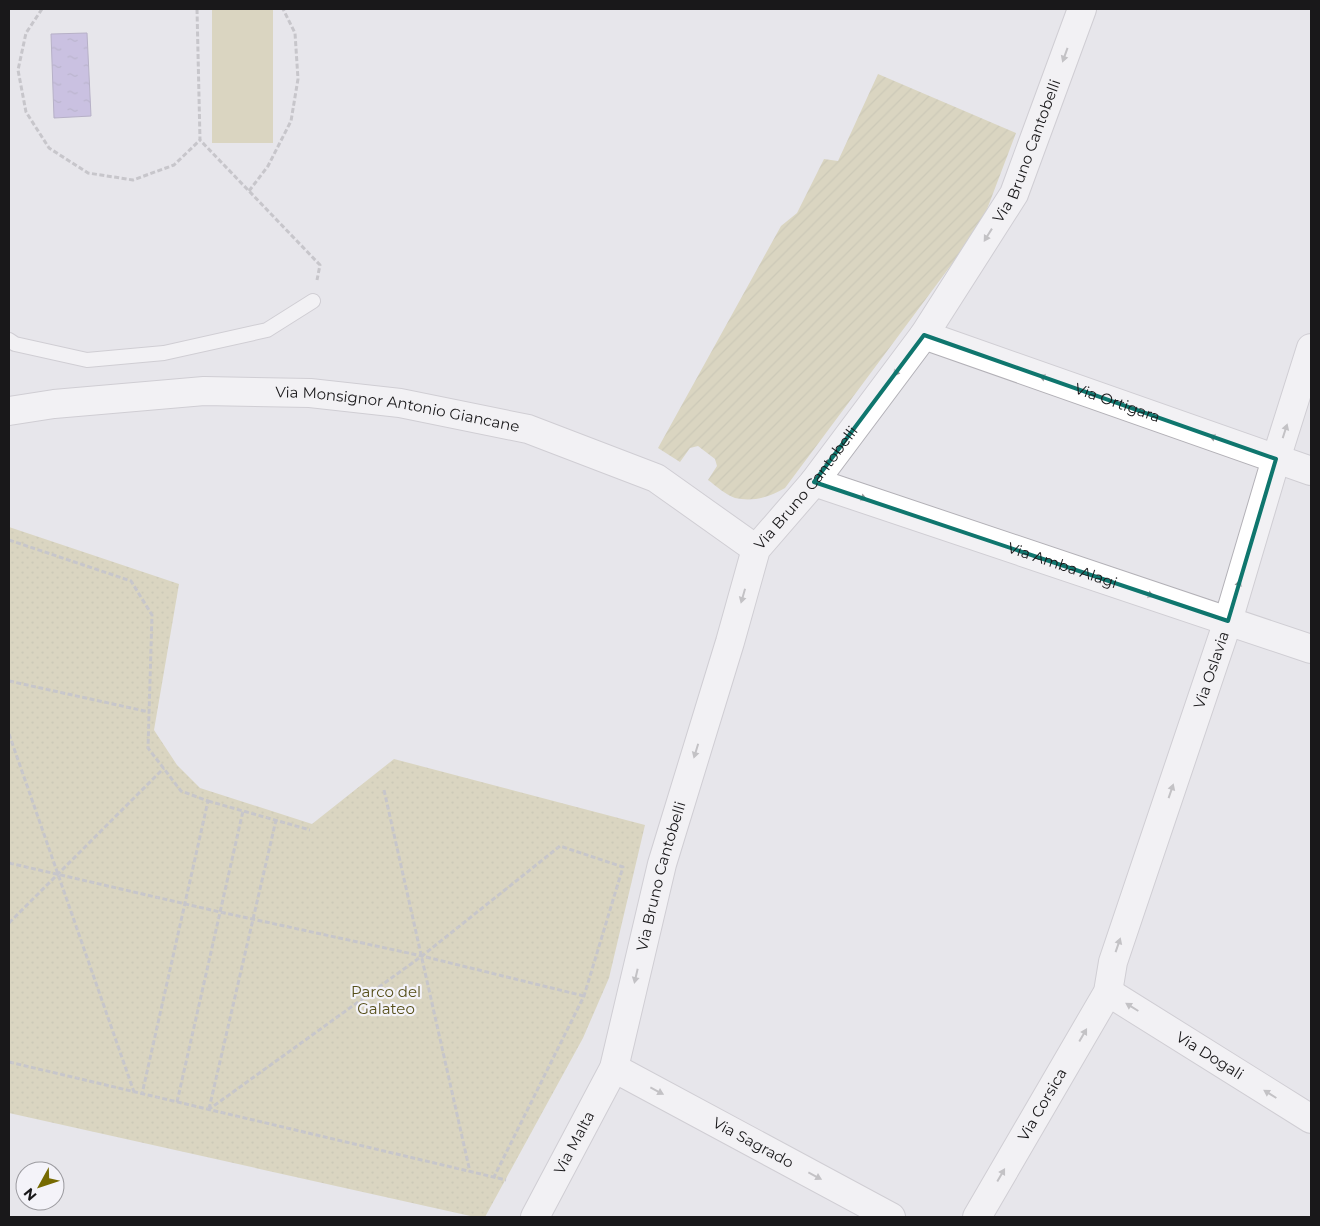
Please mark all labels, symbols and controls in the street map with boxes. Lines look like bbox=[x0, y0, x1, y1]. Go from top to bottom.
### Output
one-way arrow bbox=[1061, 47, 1068, 62]
street label: Via Bruno Cantobelli bbox=[988, 76, 1064, 226]
one-way arrow bbox=[983, 229, 993, 242]
one-way arrow bbox=[893, 364, 903, 377]
one-way arrow bbox=[1038, 374, 1053, 382]
street label: Via Ortigara bbox=[1072, 379, 1163, 426]
street label: Via Monsignor Antonio Giancane bbox=[275, 382, 521, 436]
street label: Via Bruno Cantobelli bbox=[750, 422, 862, 553]
one-way arrow bbox=[1281, 424, 1289, 439]
one-way arrow bbox=[1208, 434, 1223, 441]
one-way arrow bbox=[853, 494, 868, 501]
street label: Via Amba Alagi bbox=[1005, 538, 1120, 592]
one-way arrow bbox=[1235, 579, 1243, 594]
one-way arrow bbox=[738, 588, 746, 603]
one-way arrow bbox=[1140, 590, 1155, 598]
street label: Via Oslavia bbox=[1189, 628, 1233, 711]
one-way arrow bbox=[692, 744, 700, 759]
one-way arrow bbox=[1167, 783, 1175, 798]
street label: Via Bruno Cantobelli bbox=[632, 799, 690, 953]
one-way arrow bbox=[1115, 937, 1123, 952]
one-way arrow bbox=[632, 968, 640, 983]
park label: Parco del Galateo bbox=[351, 982, 421, 1018]
one-way arrow bbox=[1126, 1003, 1139, 1012]
street label: Via Dogali bbox=[1173, 1027, 1247, 1083]
one-way arrow bbox=[1079, 1028, 1088, 1041]
street label: Via Corsica bbox=[1013, 1064, 1071, 1144]
one-way arrow bbox=[649, 1087, 664, 1095]
one-way arrow bbox=[1263, 1089, 1277, 1098]
street label: Via Malta bbox=[549, 1108, 598, 1177]
street label: Via Sagrado bbox=[710, 1113, 797, 1172]
north arrow bbox=[15, 1161, 65, 1211]
one-way arrow bbox=[997, 1169, 1006, 1182]
one-way arrow bbox=[808, 1172, 822, 1180]
text: N bbox=[20, 1184, 41, 1204]

